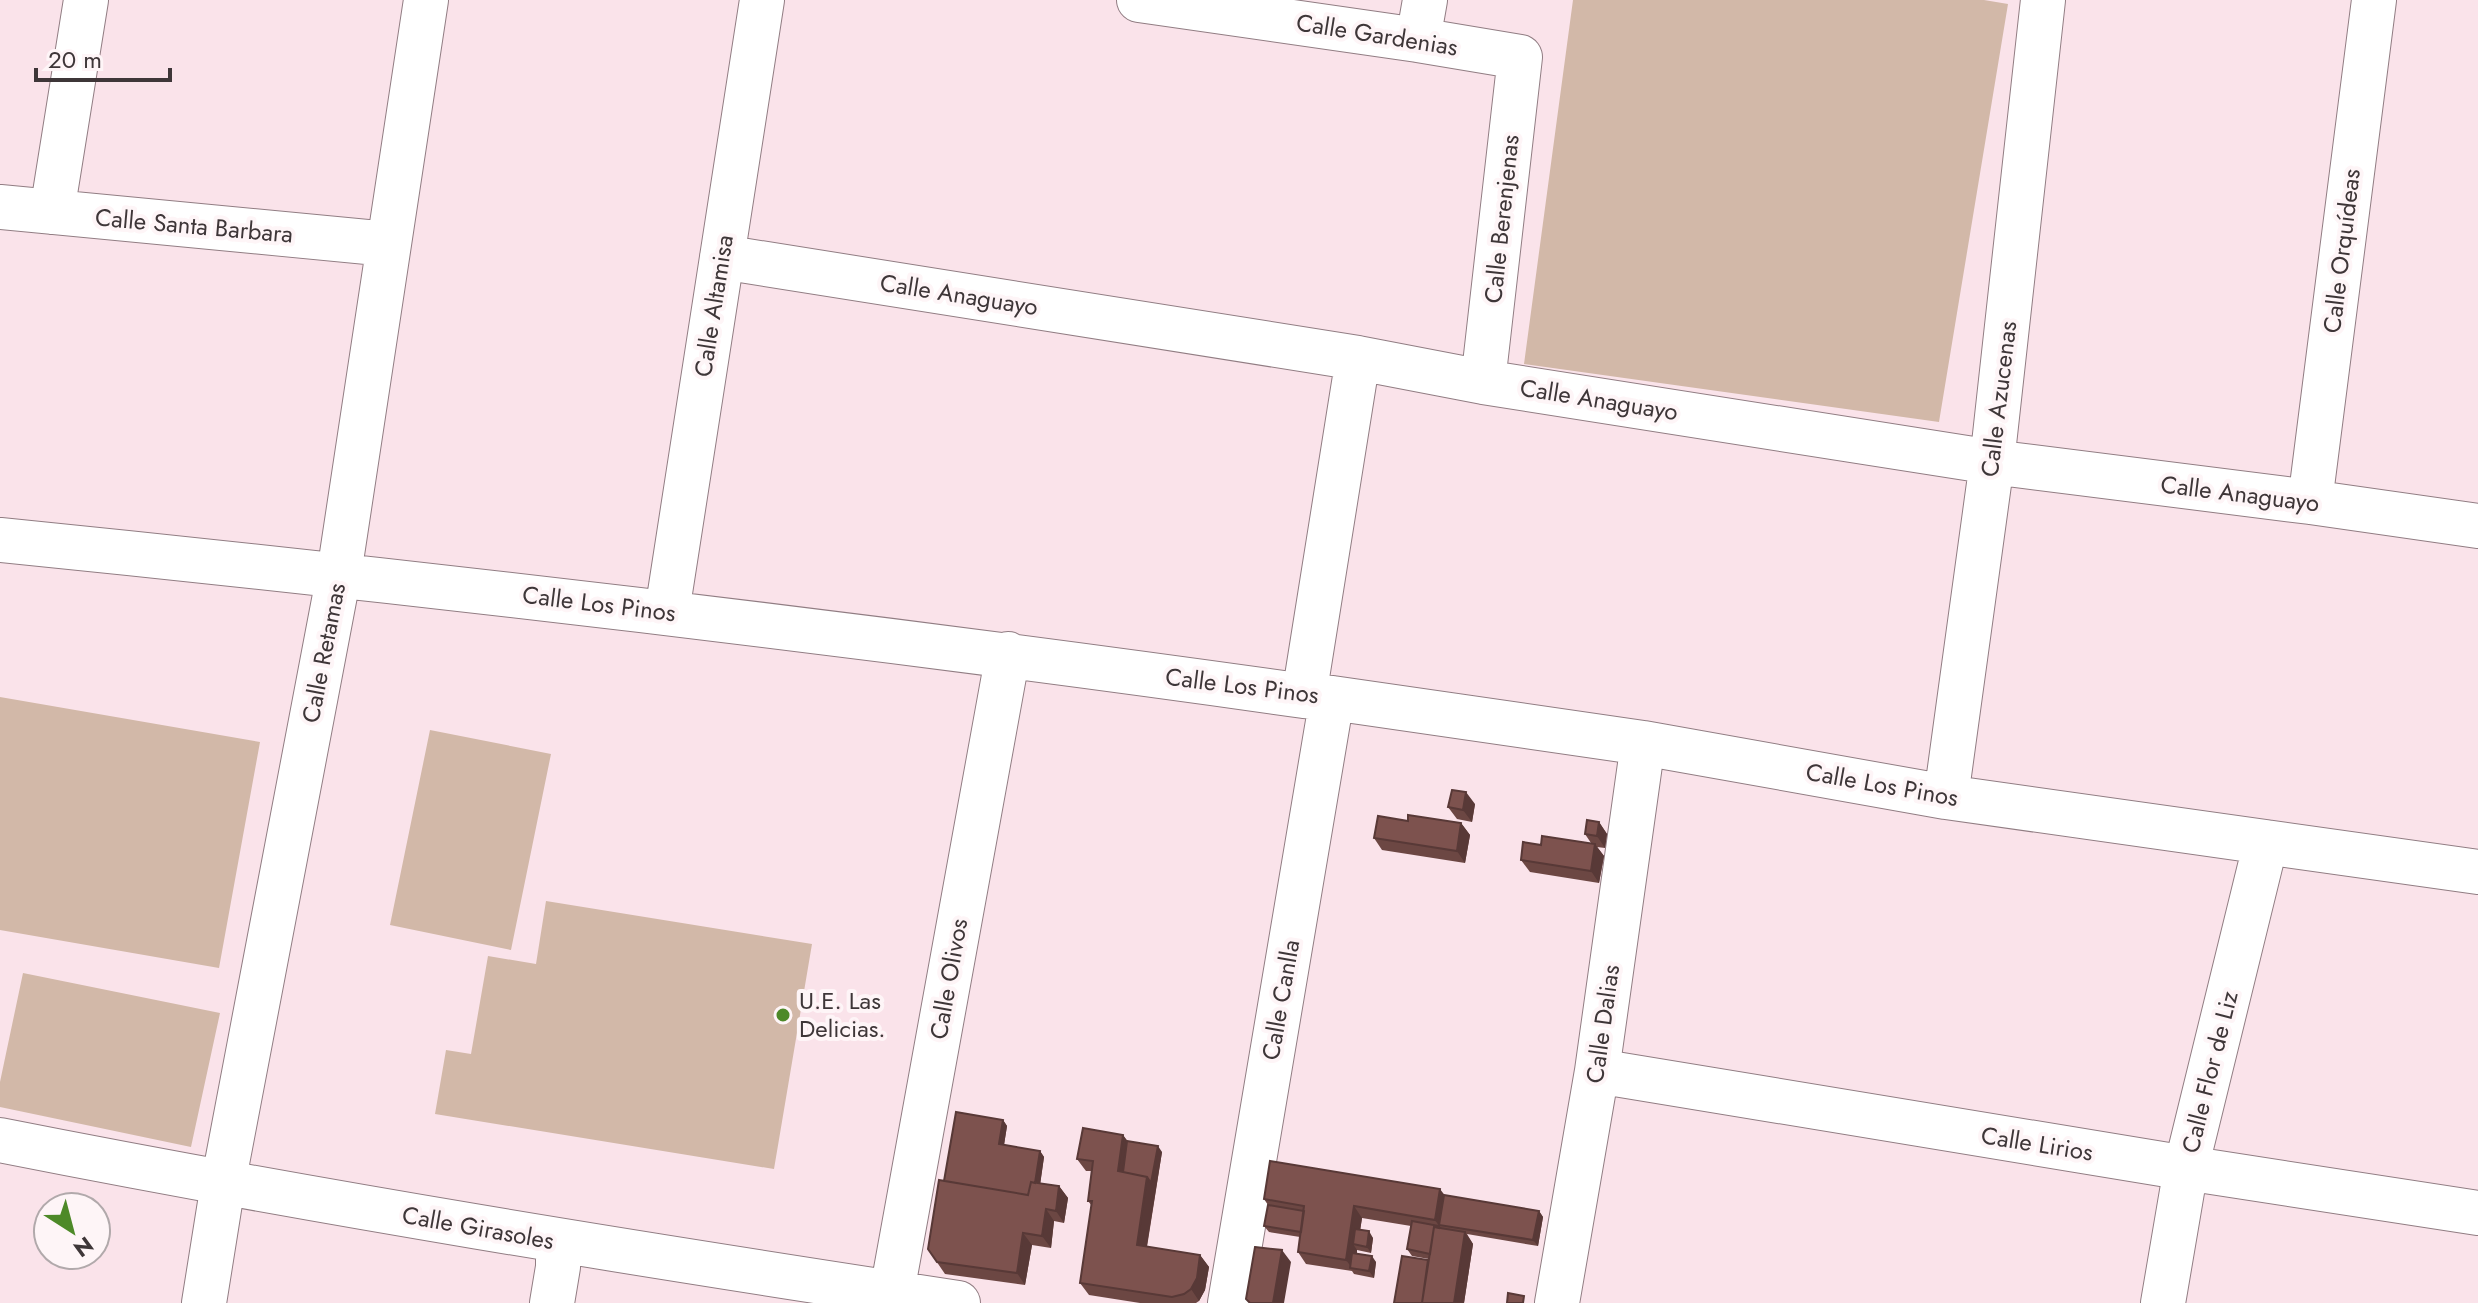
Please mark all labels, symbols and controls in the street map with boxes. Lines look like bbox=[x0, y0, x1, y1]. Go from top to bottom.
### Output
street label: Calle Gardenias bbox=[1294, 4, 1460, 65]
scale bar bbox=[36, 32, 170, 82]
text: 20 m bbox=[48, 42, 102, 77]
street label: Calle Berenjenas bbox=[1475, 133, 1528, 305]
street label: Calle Orquídeas bbox=[2314, 167, 2369, 335]
street label: Calle Santa Barbara bbox=[94, 199, 294, 252]
street label: Calle Altamisa bbox=[685, 232, 742, 379]
street label: Calle Anaguayo bbox=[878, 265, 1041, 324]
street label: Calle Azucenas bbox=[1972, 319, 2025, 479]
street label: Calle Anaguayo bbox=[1518, 370, 1681, 429]
street label: Calle Anaguayo bbox=[2159, 466, 2321, 521]
street label: Calle Los Pinos bbox=[520, 577, 678, 630]
street label: Calle Retamas bbox=[293, 580, 354, 726]
street label: Calle Los Pinos bbox=[1163, 659, 1321, 712]
street label: Calle Los Pinos bbox=[1803, 754, 1961, 815]
street label: Calle Olivos bbox=[921, 916, 976, 1042]
street label: Calle Canlla bbox=[1253, 937, 1308, 1063]
street label: Calle Dalias bbox=[1577, 962, 1628, 1086]
place label: U.E. Las Delicias. bbox=[799, 983, 886, 1046]
street label: Calle Flor de Liz bbox=[2172, 987, 2247, 1157]
marker: U.E. Las Delicias. bbox=[774, 1006, 792, 1024]
street label: Calle Lirios bbox=[1979, 1117, 2096, 1170]
north arrow bbox=[32, 1191, 112, 1271]
street label: Calle Girasoles bbox=[399, 1197, 557, 1258]
text: N bbox=[67, 1229, 100, 1265]

